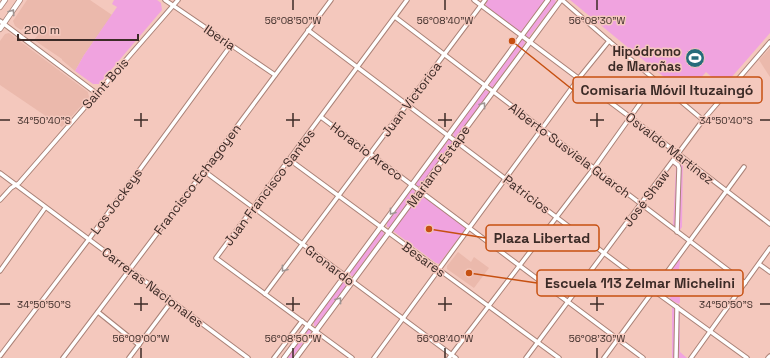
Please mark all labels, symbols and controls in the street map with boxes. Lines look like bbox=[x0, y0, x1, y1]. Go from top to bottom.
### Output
one-way arrow bbox=[7, 9, 15, 16]
text: 56°08'50"W bbox=[265, 14, 321, 27]
text: 56°08'40"W bbox=[417, 14, 473, 27]
text: 56°08'30"W bbox=[569, 14, 626, 27]
scale bar bbox=[18, 16, 138, 42]
street label: Iberia bbox=[201, 21, 239, 54]
text: 200 m bbox=[24, 22, 60, 38]
place label: Hipódromo de Maroñas bbox=[608, 43, 681, 75]
sports icon: Hipódromo de Maroñas bbox=[684, 47, 706, 69]
street label: Saint Bois bbox=[78, 54, 132, 112]
street label: Juan Victorica bbox=[378, 58, 446, 140]
callout: Comisaria Móvil Ituzaingó bbox=[573, 77, 762, 103]
text: Comisaria Móvil Ituzaingó bbox=[581, 81, 753, 99]
street label: Alberto Susviela Guarch bbox=[505, 99, 634, 202]
one-way arrow bbox=[478, 103, 485, 110]
street label: Osvaldo Martínez bbox=[622, 109, 717, 188]
text: 34°50'40"S bbox=[17, 114, 71, 127]
text: 34°50'40"S bbox=[699, 114, 753, 127]
street label: Horacio Areco bbox=[327, 118, 407, 184]
street label: Francisco Echagoyen bbox=[150, 120, 245, 238]
street label: Mariano Estape bbox=[403, 122, 474, 211]
street label: Juan Francisco Santos bbox=[220, 125, 319, 249]
street label: Los Jockeys bbox=[87, 165, 146, 238]
street label: José Shaw bbox=[619, 166, 673, 230]
street label: Patricios bbox=[500, 171, 554, 218]
one-way arrow bbox=[389, 207, 396, 214]
callout: Plaza Libertad bbox=[486, 225, 599, 251]
text: Plaza Libertad bbox=[494, 229, 590, 247]
street label: Besares bbox=[399, 238, 449, 281]
street label: Gronardo bbox=[301, 241, 358, 290]
street label: Carreras Nacionales bbox=[98, 243, 207, 331]
one-way arrow bbox=[281, 265, 289, 272]
callout: Escuela 113 Zelmar Michelini bbox=[537, 270, 743, 296]
text: Escuela 113 Zelmar Michelini bbox=[545, 274, 735, 292]
one-way arrow bbox=[334, 297, 341, 304]
text: 34°50'50"S bbox=[17, 298, 71, 311]
text: 34°50'50"S bbox=[699, 298, 753, 311]
text: 56°09'00"W bbox=[113, 332, 170, 345]
text: 56°08'50"W bbox=[265, 332, 321, 345]
text: 56°08'40"W bbox=[417, 332, 473, 345]
text: 56°08'30"W bbox=[569, 332, 626, 345]

